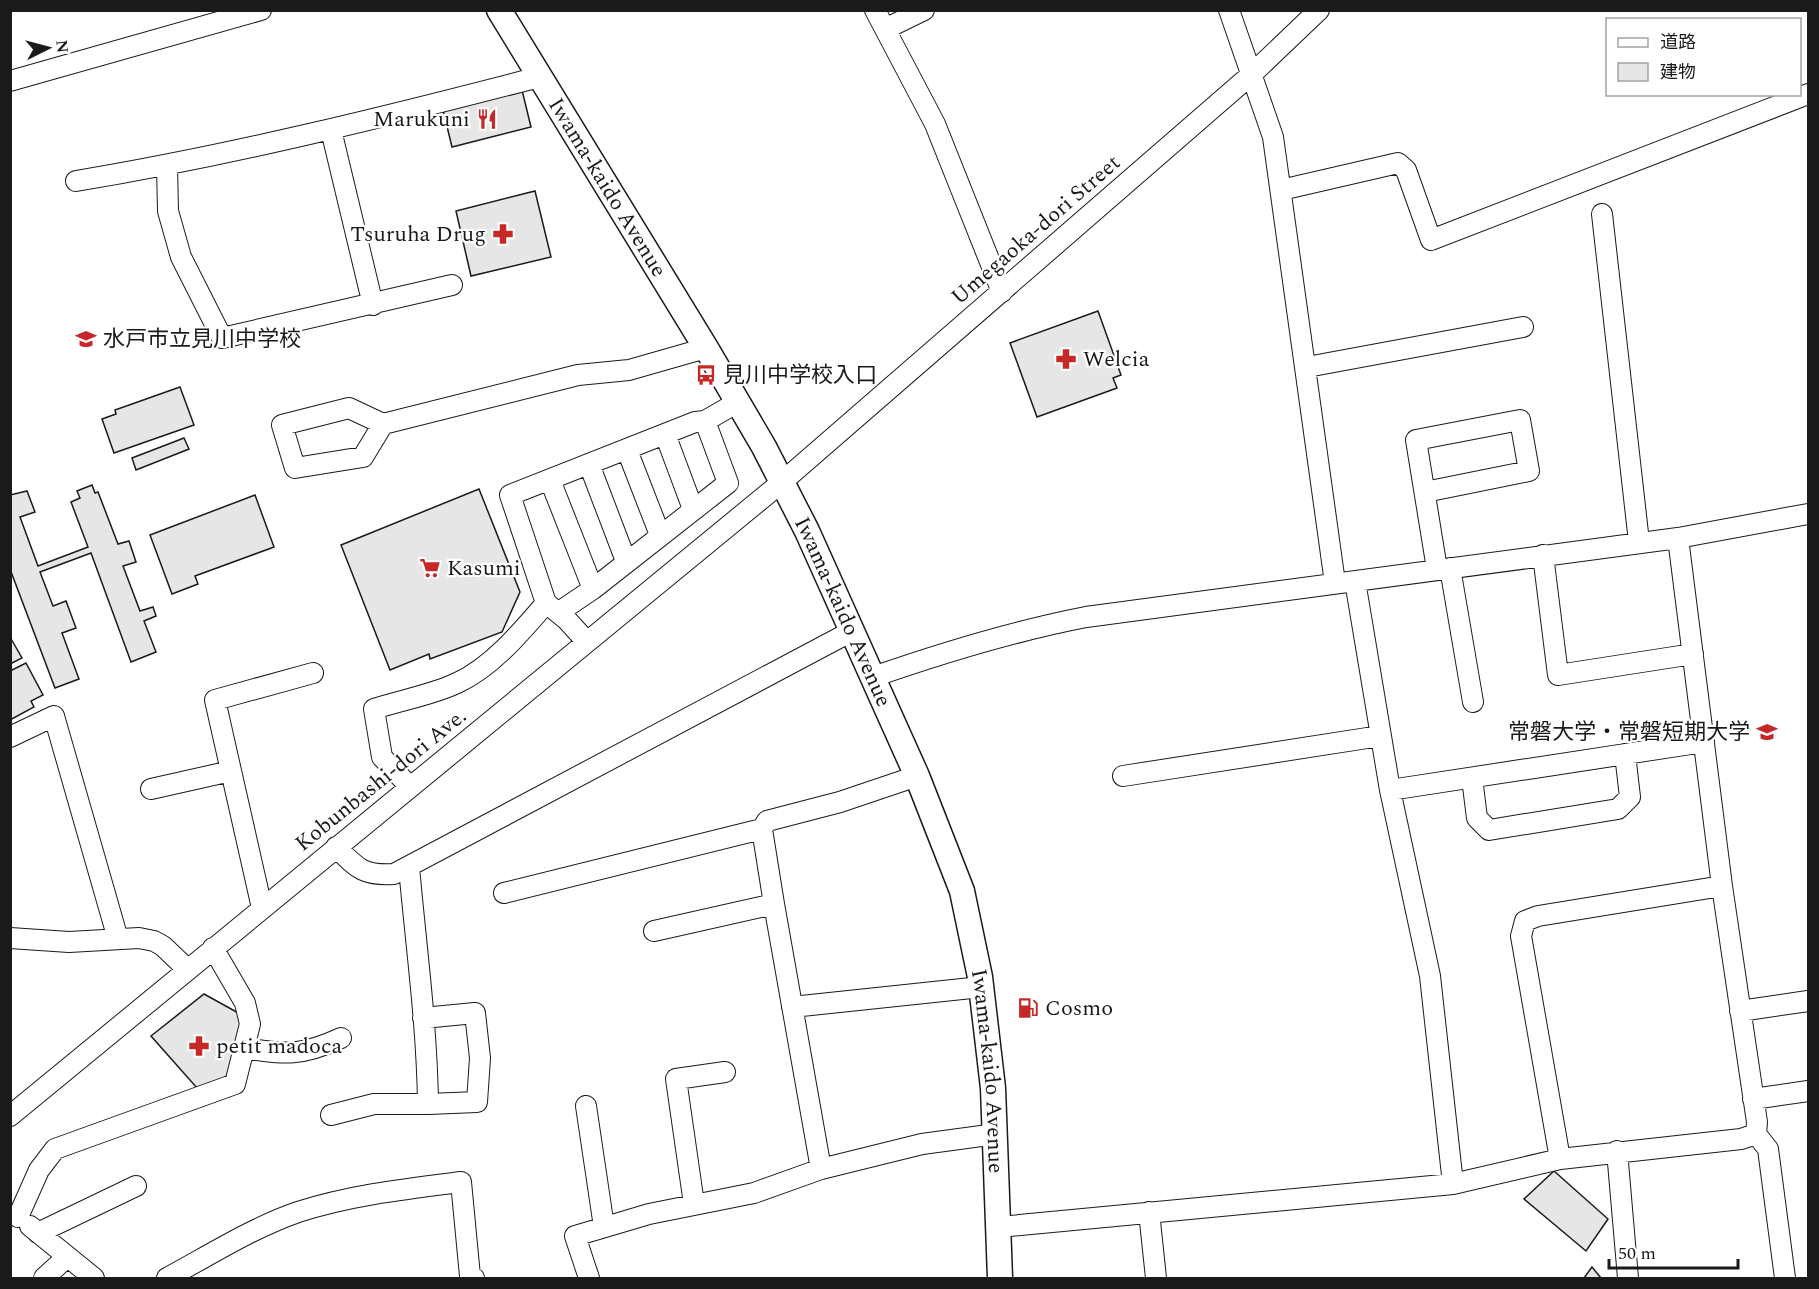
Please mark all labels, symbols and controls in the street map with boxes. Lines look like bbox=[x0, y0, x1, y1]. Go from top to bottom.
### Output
north arrow bbox=[18, 18, 78, 78]
legend bbox=[1606, 18, 1801, 96]
text: 道路 bbox=[1660, 29, 1696, 56]
text: N bbox=[49, 39, 75, 54]
text: 建物 bbox=[1660, 59, 1696, 86]
street label: Iwama-kaido Avenue bbox=[540, 91, 675, 284]
place label: Marukuni bbox=[373, 103, 470, 136]
restaurant icon: Marukuni bbox=[475, 107, 499, 131]
street label: Umegaoka-dori Street bbox=[944, 147, 1128, 313]
place label: Tsuruha Drug bbox=[350, 218, 486, 251]
pharmacy icon: Tsuruha Drug bbox=[491, 222, 515, 246]
place label: 水戸市立見川中学校 bbox=[103, 323, 301, 356]
school or university icon: 水戸市立見川中学校 bbox=[74, 327, 98, 351]
place label: Welcia bbox=[1083, 343, 1150, 376]
pharmacy icon: Welcia bbox=[1054, 347, 1078, 371]
place label: 見川中学校入口 bbox=[723, 359, 877, 392]
bus stop icon: 見川中学校入口 bbox=[694, 363, 718, 387]
street label: Iwama-kaido Avenue bbox=[786, 511, 900, 712]
place label: Kasumi bbox=[447, 552, 521, 585]
supermarket icon: Kasumi bbox=[418, 556, 442, 580]
street label: Kobunbashi-dori Ave. bbox=[288, 700, 474, 860]
place label: 常磐大学・常磐短期大学 bbox=[1508, 716, 1750, 749]
school or university icon: 常磐大学・常磐短期大学 bbox=[1755, 720, 1779, 744]
street label: Iwama-kaido Avenue bbox=[962, 966, 1013, 1174]
place label: Cosmo bbox=[1045, 992, 1113, 1025]
fuel station icon: Cosmo bbox=[1016, 996, 1040, 1020]
place label: petit madoca bbox=[216, 1030, 343, 1063]
pharmacy icon: petit madoca bbox=[187, 1034, 211, 1058]
scale bar bbox=[1609, 1232, 1738, 1270]
text: 50 m bbox=[1618, 1240, 1656, 1267]

